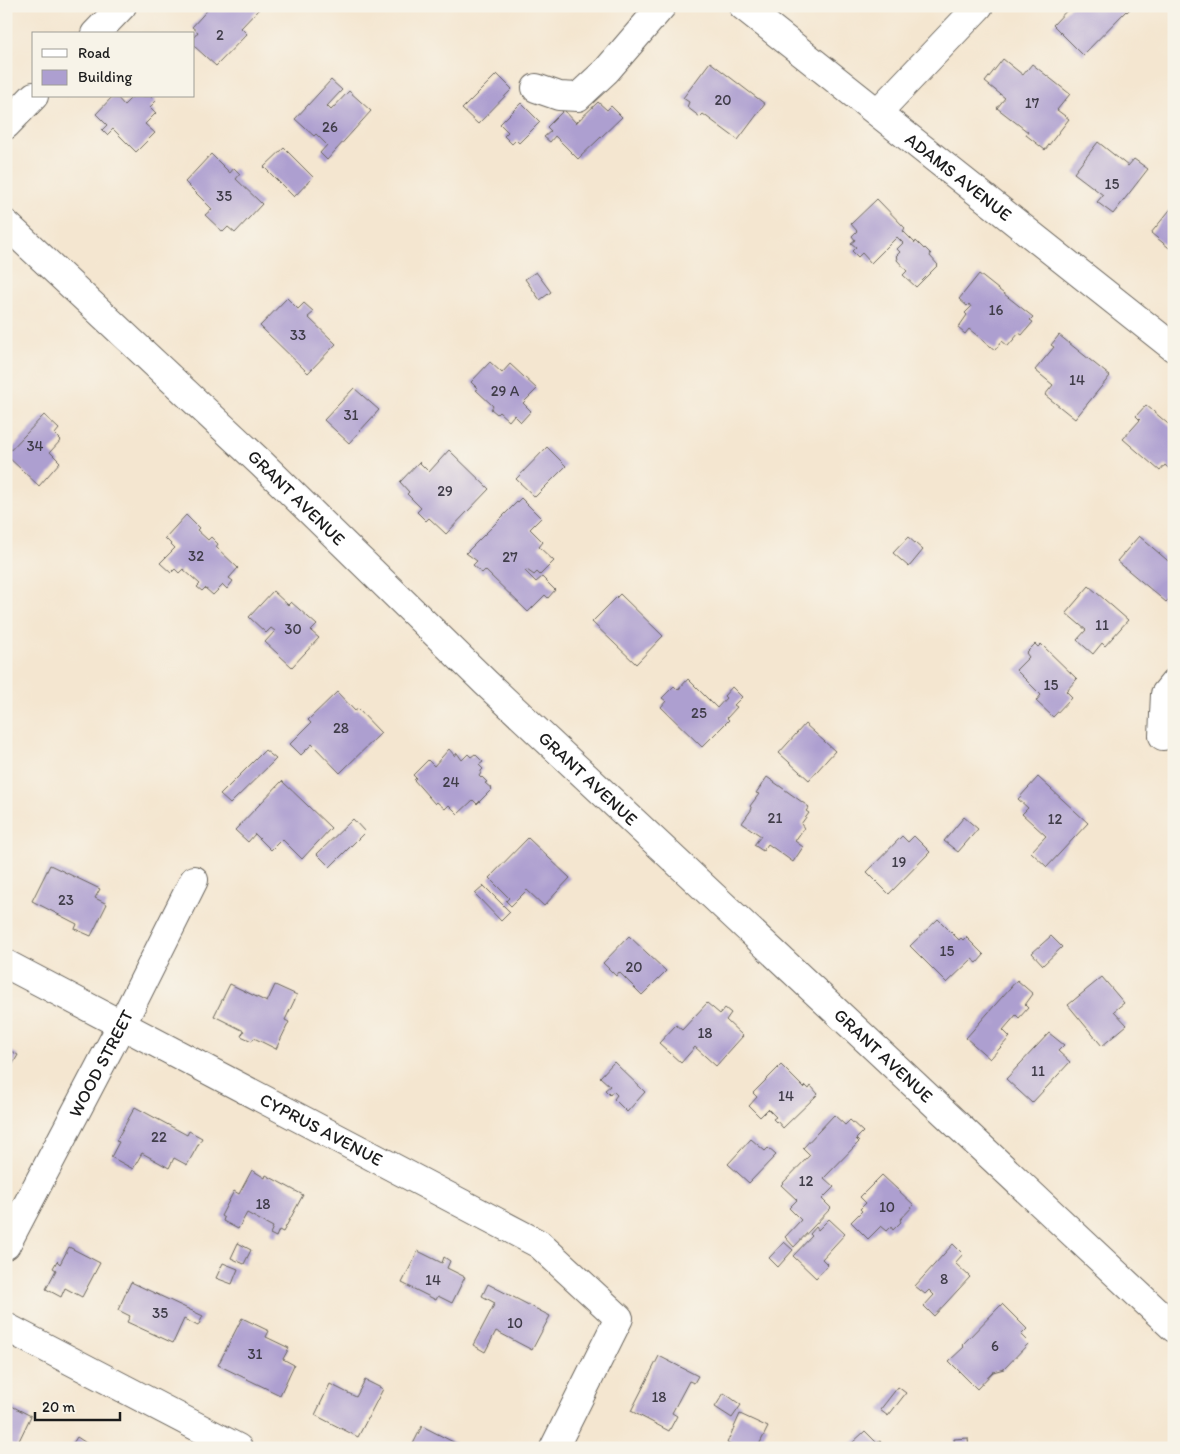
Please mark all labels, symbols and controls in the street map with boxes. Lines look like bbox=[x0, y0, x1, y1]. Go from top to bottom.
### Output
house number: 2 bbox=[216, 26, 224, 44]
legend bbox=[32, 32, 195, 98]
text: Road bbox=[78, 44, 111, 62]
text: Building bbox=[78, 68, 132, 86]
house number: 20 bbox=[714, 91, 732, 109]
house number: 17 bbox=[1025, 94, 1040, 112]
house number: 26 bbox=[322, 118, 338, 136]
street label: ADAMS AVENUE bbox=[901, 128, 1016, 226]
house number: 15 bbox=[1105, 175, 1120, 193]
house number: 35 bbox=[216, 187, 232, 205]
house number: 16 bbox=[989, 301, 1004, 319]
house number: 33 bbox=[290, 326, 306, 344]
house number: 14 bbox=[1069, 371, 1085, 389]
house number: 29 A bbox=[491, 382, 520, 400]
house number: 31 bbox=[343, 406, 359, 424]
house number: 34 bbox=[26, 437, 44, 455]
street label: GRANT AVENUE bbox=[243, 445, 350, 550]
house number: 29 bbox=[437, 482, 453, 500]
house number: 32 bbox=[188, 547, 204, 565]
house number: 27 bbox=[502, 548, 518, 566]
house number: 11 bbox=[1095, 616, 1109, 634]
house number: 30 bbox=[284, 620, 302, 638]
house number: 15 bbox=[1044, 676, 1059, 694]
house number: 25 bbox=[691, 704, 707, 722]
house number: 28 bbox=[333, 719, 349, 737]
street label: GRANT AVENUE bbox=[534, 727, 642, 830]
house number: 24 bbox=[443, 773, 459, 791]
house number: 21 bbox=[768, 809, 782, 827]
house number: 12 bbox=[1048, 810, 1063, 828]
house number: 19 bbox=[892, 853, 907, 871]
house number: 23 bbox=[58, 891, 74, 909]
house number: 15 bbox=[940, 942, 955, 960]
house number: 20 bbox=[625, 958, 643, 976]
street label: GRANT AVENUE bbox=[829, 1004, 938, 1107]
street label: WOOD STREET bbox=[64, 1006, 138, 1121]
house number: 18 bbox=[697, 1024, 713, 1042]
house number: 11 bbox=[1031, 1062, 1045, 1080]
house number: 14 bbox=[778, 1087, 794, 1105]
street label: CYPRUS AVENUE bbox=[256, 1088, 386, 1171]
house number: 22 bbox=[151, 1128, 167, 1146]
house number: 12 bbox=[799, 1172, 814, 1190]
house number: 18 bbox=[255, 1195, 271, 1213]
house number: 10 bbox=[879, 1198, 895, 1216]
house number: 8 bbox=[940, 1270, 948, 1288]
house number: 14 bbox=[425, 1271, 441, 1289]
house number: 35 bbox=[152, 1304, 168, 1322]
house number: 10 bbox=[507, 1314, 523, 1332]
house number: 6 bbox=[991, 1337, 999, 1355]
house number: 31 bbox=[247, 1345, 263, 1363]
house number: 18 bbox=[651, 1388, 667, 1406]
scale bar bbox=[35, 1389, 120, 1421]
text: 20 m bbox=[42, 1398, 76, 1416]

